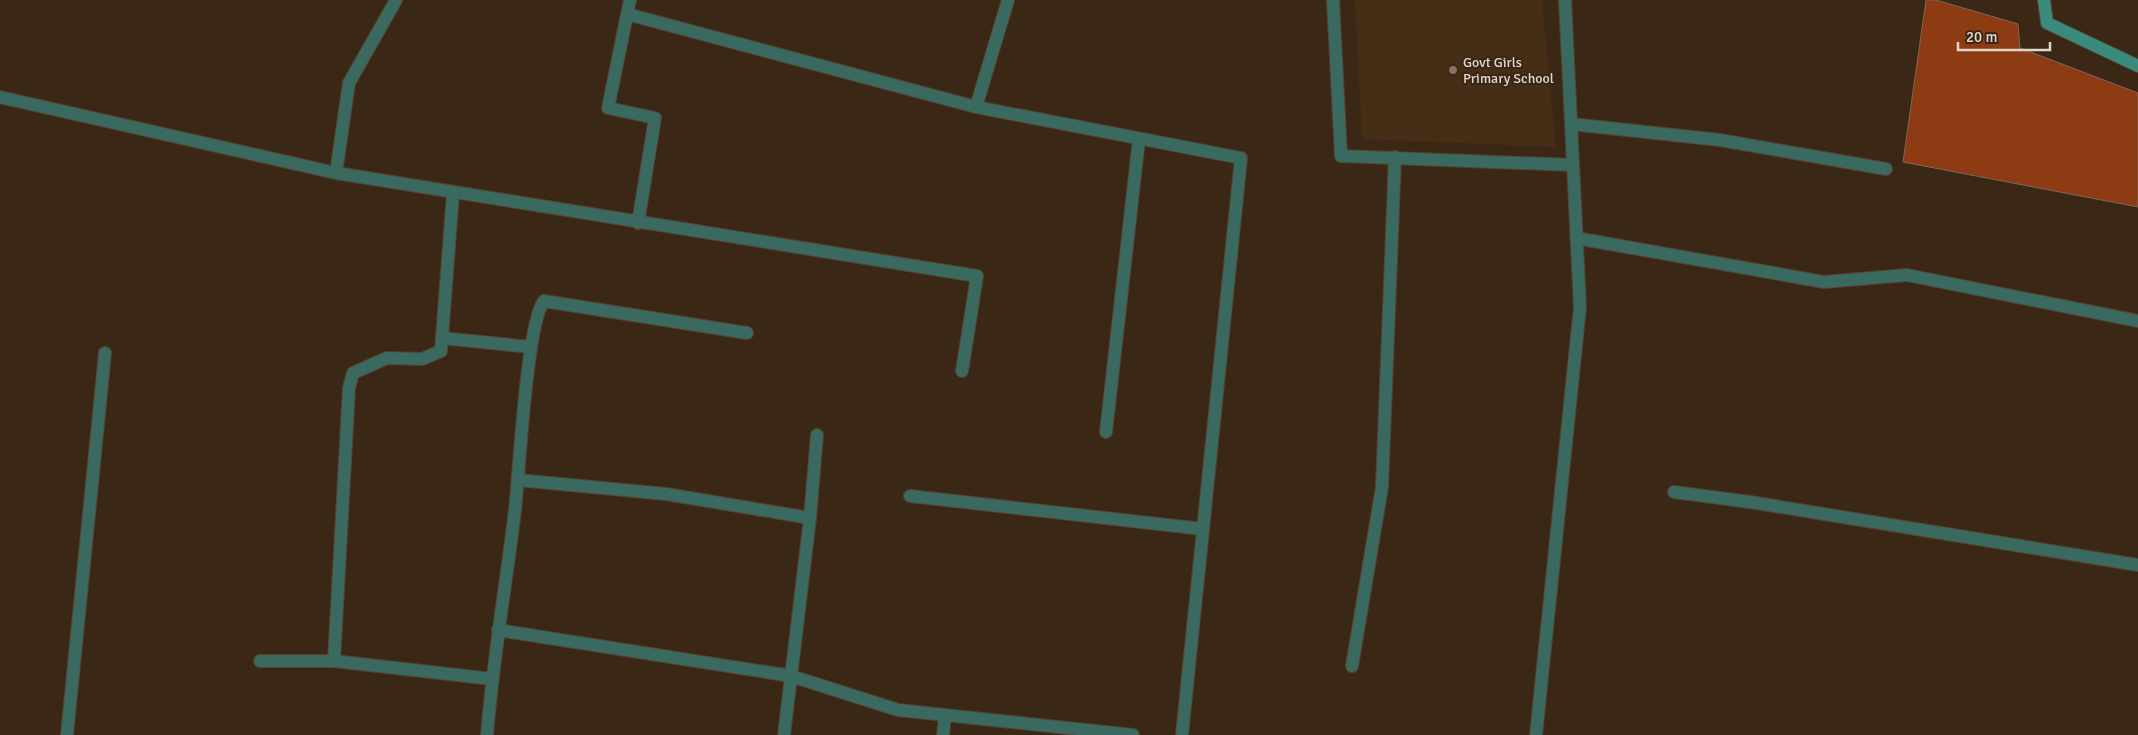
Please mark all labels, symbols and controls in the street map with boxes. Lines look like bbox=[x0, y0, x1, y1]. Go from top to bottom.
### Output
scale bar bbox=[1958, 20, 2050, 52]
text: 20 m bbox=[1966, 28, 1997, 46]
place label: Govt Girls Primary School bbox=[1463, 54, 1554, 87]
marker: Govt Girls Primary School bbox=[1447, 64, 1459, 76]

